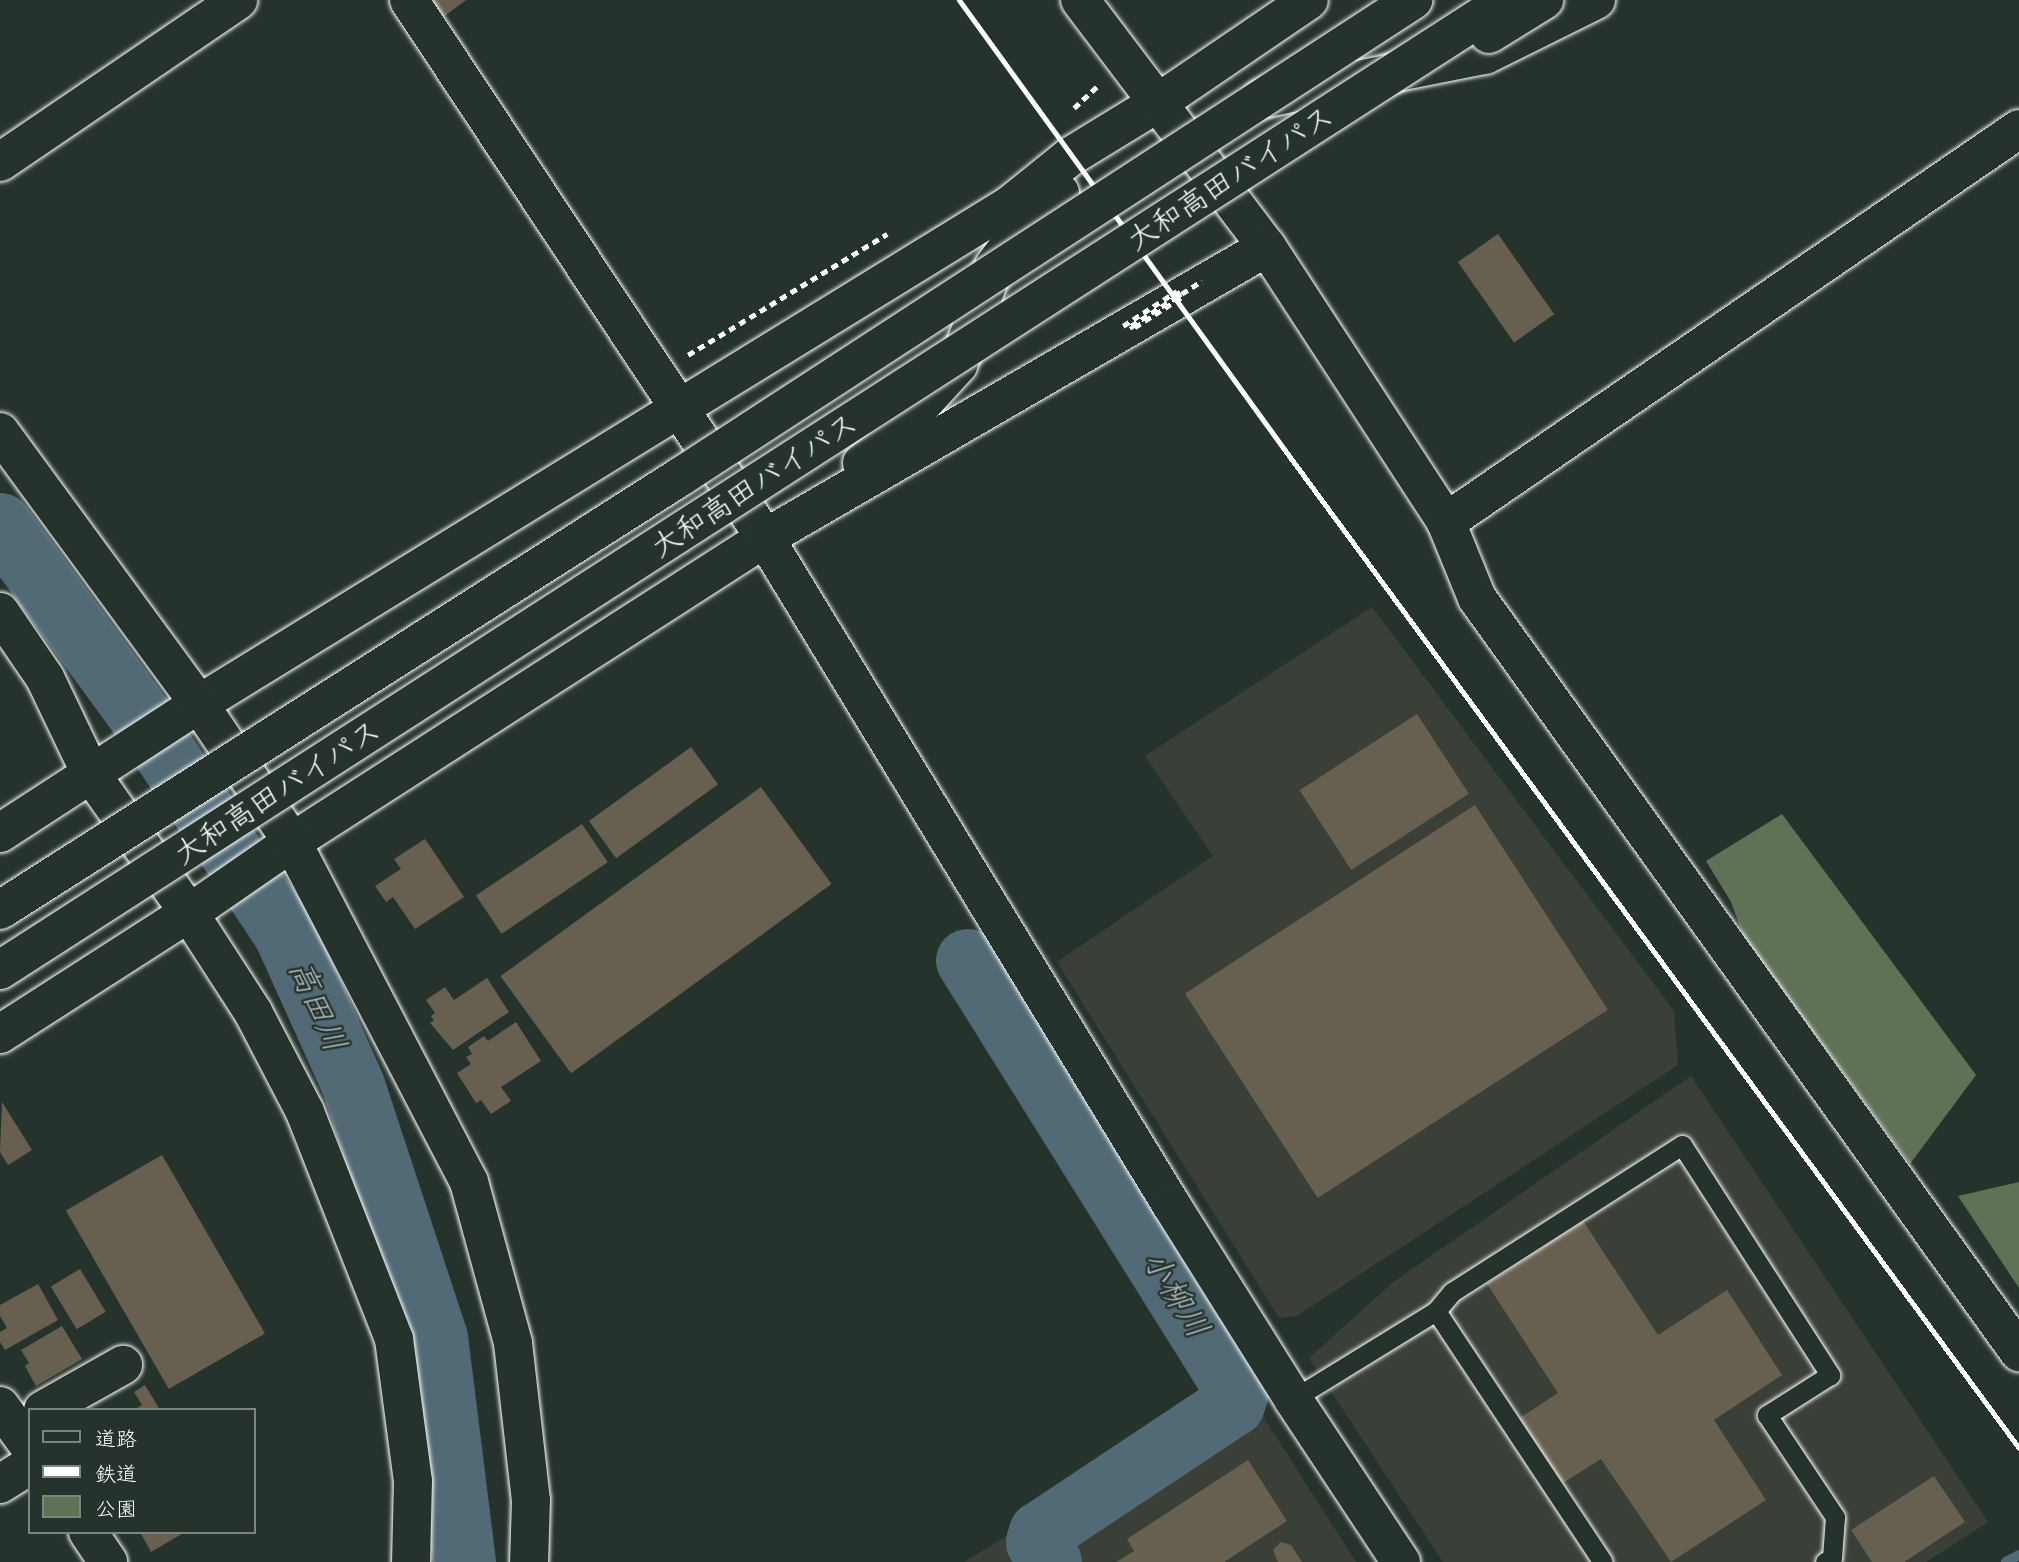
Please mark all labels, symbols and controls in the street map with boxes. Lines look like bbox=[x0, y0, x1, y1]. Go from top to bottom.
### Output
street label: 大和高田バイパス bbox=[1120, 98, 1340, 258]
street label: 大和高田バイパス bbox=[644, 405, 864, 565]
street label: 大和高田バイパス bbox=[167, 712, 387, 872]
water label: 高田川 bbox=[281, 954, 355, 1058]
water label: 小柳川 bbox=[1134, 1243, 1218, 1345]
legend bbox=[28, 1408, 256, 1534]
text: 道路 bbox=[95, 1426, 137, 1451]
text: 鉄道 bbox=[95, 1461, 137, 1486]
text: 公園 bbox=[95, 1496, 137, 1521]

